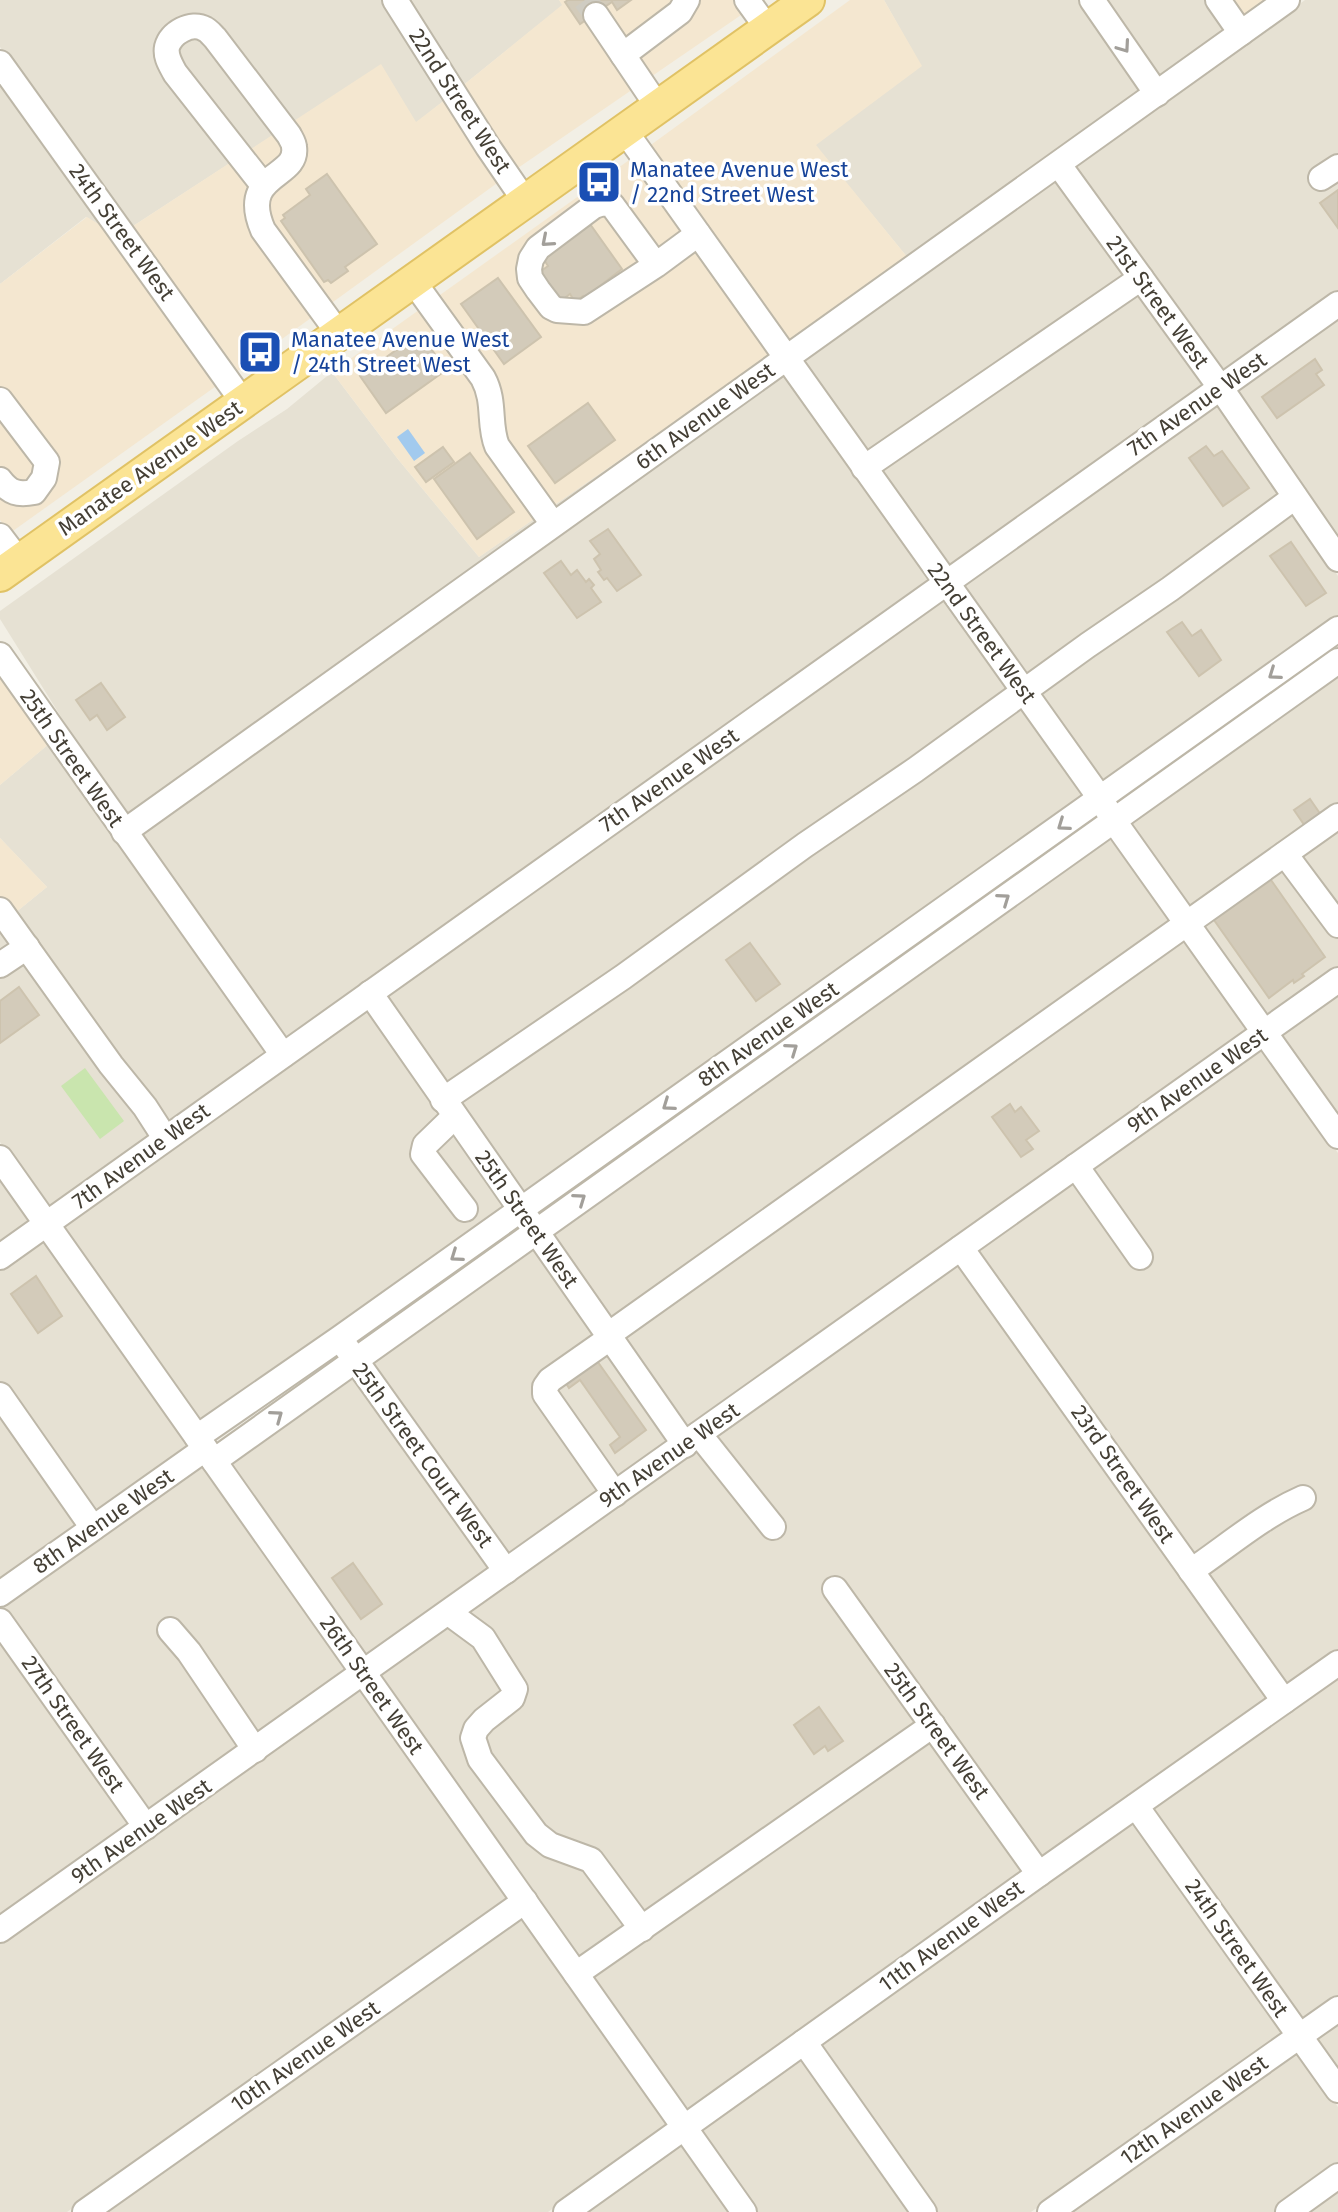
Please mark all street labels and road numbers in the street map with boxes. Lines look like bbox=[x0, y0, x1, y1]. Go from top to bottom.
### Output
street label: 22nd Street West bbox=[403, 23, 517, 179]
street label: 24th Street West bbox=[63, 158, 181, 306]
street label: 21st Street West bbox=[1101, 230, 1215, 374]
street label: 7th Avenue West bbox=[1122, 346, 1272, 462]
street label: 6th Avenue West bbox=[630, 356, 780, 476]
street label: Manatee Avenue West bbox=[53, 394, 247, 542]
street label: 22nd Street West bbox=[922, 557, 1042, 709]
street label: 25th Street West bbox=[14, 684, 130, 832]
street label: 7th Avenue West bbox=[594, 722, 744, 838]
street label: 8th Avenue West bbox=[692, 975, 844, 1093]
street label: 9th Avenue West bbox=[1122, 1022, 1272, 1138]
street label: 7th Avenue West bbox=[67, 1097, 215, 1215]
street label: 25th Street West bbox=[469, 1145, 585, 1293]
street label: 25th Street Court West bbox=[347, 1357, 499, 1553]
street label: 9th Avenue West bbox=[594, 1397, 744, 1513]
street label: 23rd Street West bbox=[1065, 1400, 1181, 1548]
street label: 8th Avenue West bbox=[27, 1462, 179, 1580]
street label: 26th Street West bbox=[314, 1611, 430, 1760]
street label: 27th Street West bbox=[16, 1650, 130, 1798]
street label: 25th Street West bbox=[878, 1657, 996, 1805]
street label: 9th Avenue West bbox=[66, 1773, 216, 1889]
street label: 11th Avenue West bbox=[873, 1874, 1029, 1998]
street label: 24th Street West bbox=[1179, 1874, 1295, 2022]
street label: 10th Avenue West bbox=[225, 1995, 385, 2117]
street label: 12th Avenue West bbox=[1115, 2049, 1273, 2171]

